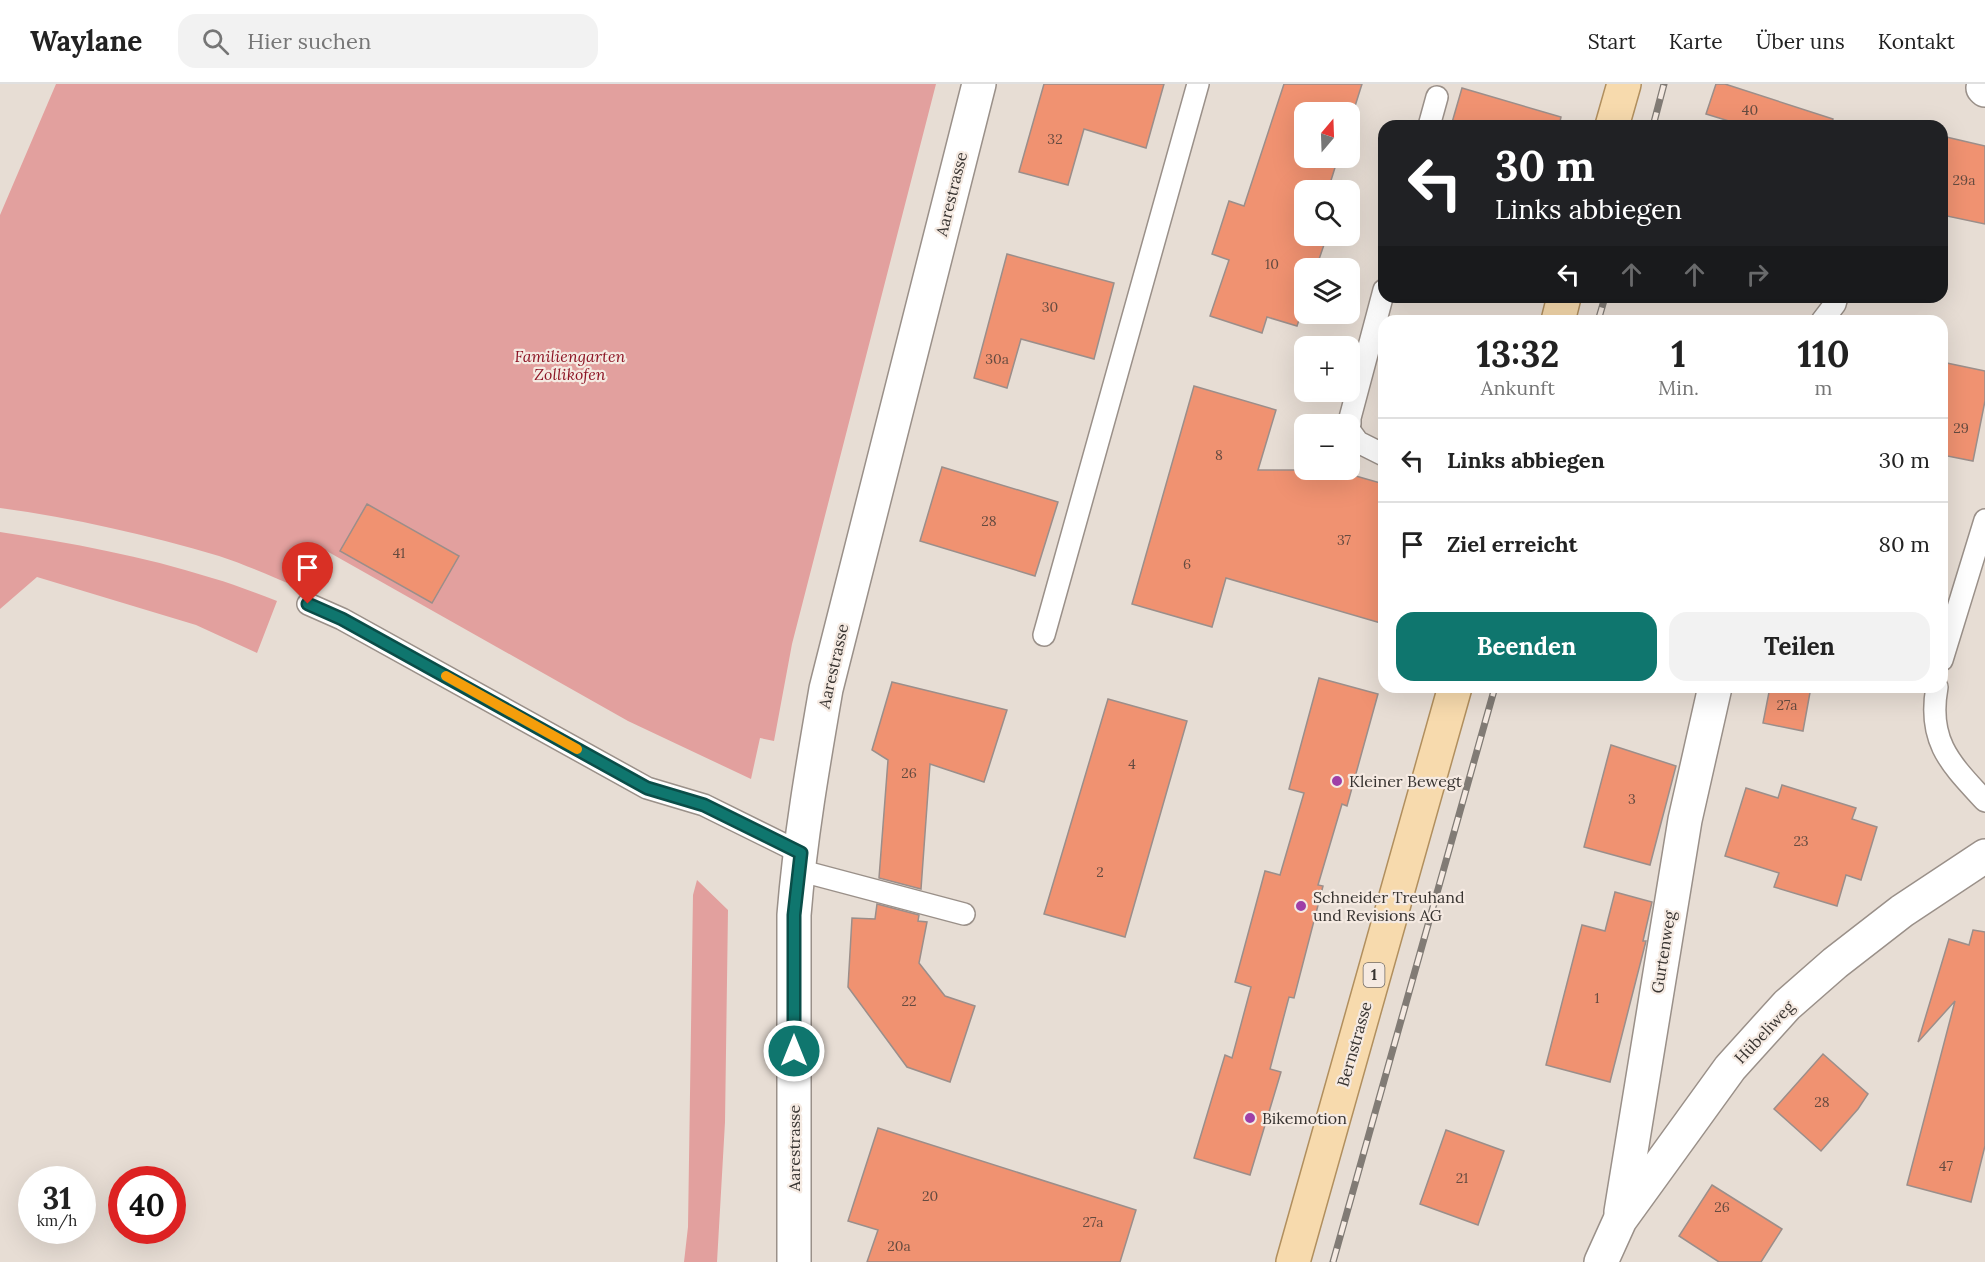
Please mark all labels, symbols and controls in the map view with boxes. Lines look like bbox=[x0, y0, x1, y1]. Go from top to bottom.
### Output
search box bbox=[178, 14, 598, 68]
text: Waylane bbox=[30, 23, 142, 59]
icon: search bbox=[199, 25, 232, 58]
text: Hier suchen bbox=[247, 27, 371, 55]
text: Start bbox=[1588, 28, 1636, 55]
text: Karte bbox=[1669, 28, 1723, 55]
text: Über uns bbox=[1756, 28, 1845, 55]
text: Kontakt bbox=[1878, 28, 1955, 55]
house number: 40 bbox=[1742, 101, 1758, 119]
north arrow bbox=[1294, 102, 1360, 168]
map controls bbox=[1294, 102, 1360, 480]
house number: 32 bbox=[1047, 130, 1063, 148]
text: 30 m bbox=[1495, 139, 1595, 193]
icon: left bbox=[1396, 144, 1474, 222]
street label: Aarestrasse bbox=[931, 149, 971, 239]
house number: 29a bbox=[1953, 171, 1975, 189]
button: search bbox=[1294, 180, 1360, 246]
text: Links abbiegen bbox=[1495, 192, 1682, 226]
house number: 10 bbox=[1265, 255, 1279, 273]
button: layers bbox=[1294, 258, 1360, 324]
icon: left bbox=[1552, 258, 1585, 291]
icon: ahead bbox=[1615, 258, 1648, 291]
icon: ahead bbox=[1678, 258, 1711, 291]
icon: right bbox=[1741, 258, 1774, 291]
house number: 30 bbox=[1042, 298, 1058, 316]
text: 13:32 bbox=[1476, 331, 1560, 377]
text: 1 bbox=[1671, 331, 1686, 377]
text: 110 bbox=[1797, 331, 1850, 377]
button: + bbox=[1294, 336, 1360, 402]
park label: Familiengarten Zollikofen bbox=[515, 346, 626, 384]
house number: 30a bbox=[985, 350, 1009, 368]
text: Ankunft bbox=[1481, 375, 1555, 400]
text: Min. bbox=[1658, 375, 1699, 400]
text: m bbox=[1815, 375, 1832, 400]
button: − bbox=[1294, 414, 1360, 480]
house number: 29 bbox=[1953, 419, 1969, 437]
icon: left bbox=[1396, 444, 1429, 477]
house number: 8 bbox=[1215, 446, 1223, 464]
text: Links abbiegen bbox=[1447, 446, 1605, 474]
text: 30 m bbox=[1879, 446, 1930, 474]
house number: 28 bbox=[981, 512, 997, 530]
icon: arrive bbox=[1396, 528, 1429, 561]
text: Ziel erreicht bbox=[1447, 530, 1578, 558]
text: 80 m bbox=[1879, 530, 1930, 558]
house number: 37 bbox=[1337, 531, 1352, 549]
pin bbox=[282, 542, 333, 604]
house number: 41 bbox=[393, 544, 405, 562]
icon: arrive bbox=[291, 551, 324, 584]
house number: 6 bbox=[1183, 555, 1191, 573]
button: Beenden bbox=[1396, 612, 1657, 681]
button: Teilen bbox=[1669, 612, 1930, 681]
street label: Aarestrasse bbox=[813, 621, 853, 711]
house number: 27a bbox=[1776, 696, 1798, 714]
house number: 4 bbox=[1128, 755, 1136, 773]
house number: 26 bbox=[901, 764, 917, 782]
place label: Kleiner Bewegt bbox=[1349, 771, 1463, 791]
marker: Kleiner Bewegt bbox=[1330, 774, 1344, 788]
house number: 3 bbox=[1628, 790, 1636, 808]
house number: 23 bbox=[1793, 832, 1809, 850]
house number: 2 bbox=[1096, 863, 1104, 881]
place label: Schneider Treuhand und Revisions AG bbox=[1313, 887, 1465, 925]
marker: Schneider Treuhand und Revisions AG bbox=[1294, 899, 1308, 913]
street label: Gurtenweg bbox=[1647, 908, 1680, 995]
road number: 1 bbox=[1364, 963, 1384, 987]
house number: 1 bbox=[1594, 989, 1600, 1007]
house number: 22 bbox=[901, 992, 917, 1010]
street label: Hübeliweg bbox=[1730, 996, 1799, 1068]
street label: Bernstrasse bbox=[1332, 999, 1376, 1089]
position arrow bbox=[762, 1019, 826, 1083]
house number: 28 bbox=[1814, 1093, 1830, 1111]
street label: Aarestrasse bbox=[784, 1104, 804, 1192]
place label: Bikemotion bbox=[1262, 1108, 1347, 1128]
marker: Bikemotion bbox=[1243, 1111, 1257, 1125]
house number: 47 bbox=[1939, 1157, 1954, 1175]
speed limit sign: 40 bbox=[108, 1166, 186, 1244]
house number: 21 bbox=[1456, 1169, 1468, 1187]
text: 31 bbox=[43, 1179, 71, 1217]
house number: 20 bbox=[922, 1187, 938, 1205]
house number: 26 bbox=[1714, 1198, 1730, 1216]
text: km/h bbox=[37, 1211, 77, 1230]
house number: 27a bbox=[1082, 1213, 1104, 1231]
house number: 20a bbox=[887, 1237, 911, 1255]

